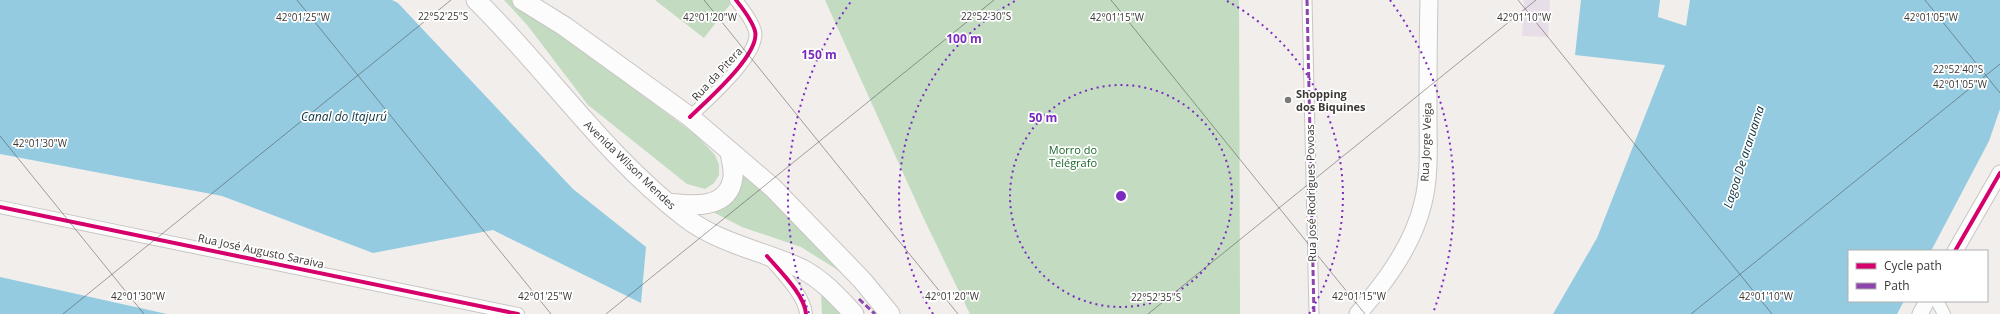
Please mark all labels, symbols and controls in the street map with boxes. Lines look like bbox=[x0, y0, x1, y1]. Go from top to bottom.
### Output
text: 22°52'25"S bbox=[418, 9, 468, 23]
text: 22°52'30"S bbox=[961, 9, 1011, 23]
text: 42°01'25"W bbox=[276, 10, 331, 24]
text: 42°01'20"W bbox=[683, 10, 738, 24]
text: 42°01'15"W bbox=[1090, 10, 1145, 24]
text: 42°01'10"W bbox=[1497, 10, 1552, 24]
text: 42°01'05"W bbox=[1904, 10, 1959, 24]
text: 100 m bbox=[946, 30, 982, 47]
street label: Rua da Pitera bbox=[688, 44, 745, 104]
text: 150 m bbox=[801, 46, 837, 63]
text: 22°52'40"S bbox=[1933, 62, 1983, 76]
text: 42°01'05"W bbox=[1933, 77, 1988, 91]
place label: Shopping dos Biquines bbox=[1296, 86, 1366, 114]
marker: Shopping dos Biquines bbox=[1283, 95, 1293, 105]
street label: Rua Jorge Veiga bbox=[1417, 102, 1434, 182]
water label: Lagoa De araruama bbox=[1719, 103, 1768, 210]
water label: Canal do Itajurú bbox=[301, 108, 387, 125]
text: 50 m bbox=[1029, 109, 1057, 126]
street label: Avenida Wilson Mendes bbox=[581, 117, 679, 212]
street label: Rua José Rodrigues Povoas bbox=[1302, 124, 1319, 262]
text: 42°01'30"W bbox=[13, 136, 68, 150]
park label: Morro do Telégrafo bbox=[1049, 142, 1098, 170]
centre of rings bbox=[1114, 189, 1128, 203]
street label: Rua José Augusto Saraiva bbox=[197, 230, 326, 271]
legend bbox=[1848, 250, 1988, 302]
text: Cycle path bbox=[1884, 257, 1942, 274]
text: Path bbox=[1884, 277, 1910, 294]
text: 42°01'30"W bbox=[111, 289, 166, 303]
text: 42°01'25"W bbox=[518, 289, 573, 303]
text: 42°01'20"W bbox=[925, 289, 980, 303]
text: 42°01'15"W bbox=[1332, 289, 1387, 303]
text: 42°01'10"W bbox=[1739, 289, 1794, 303]
text: 22°52'35"S bbox=[1131, 290, 1181, 304]

